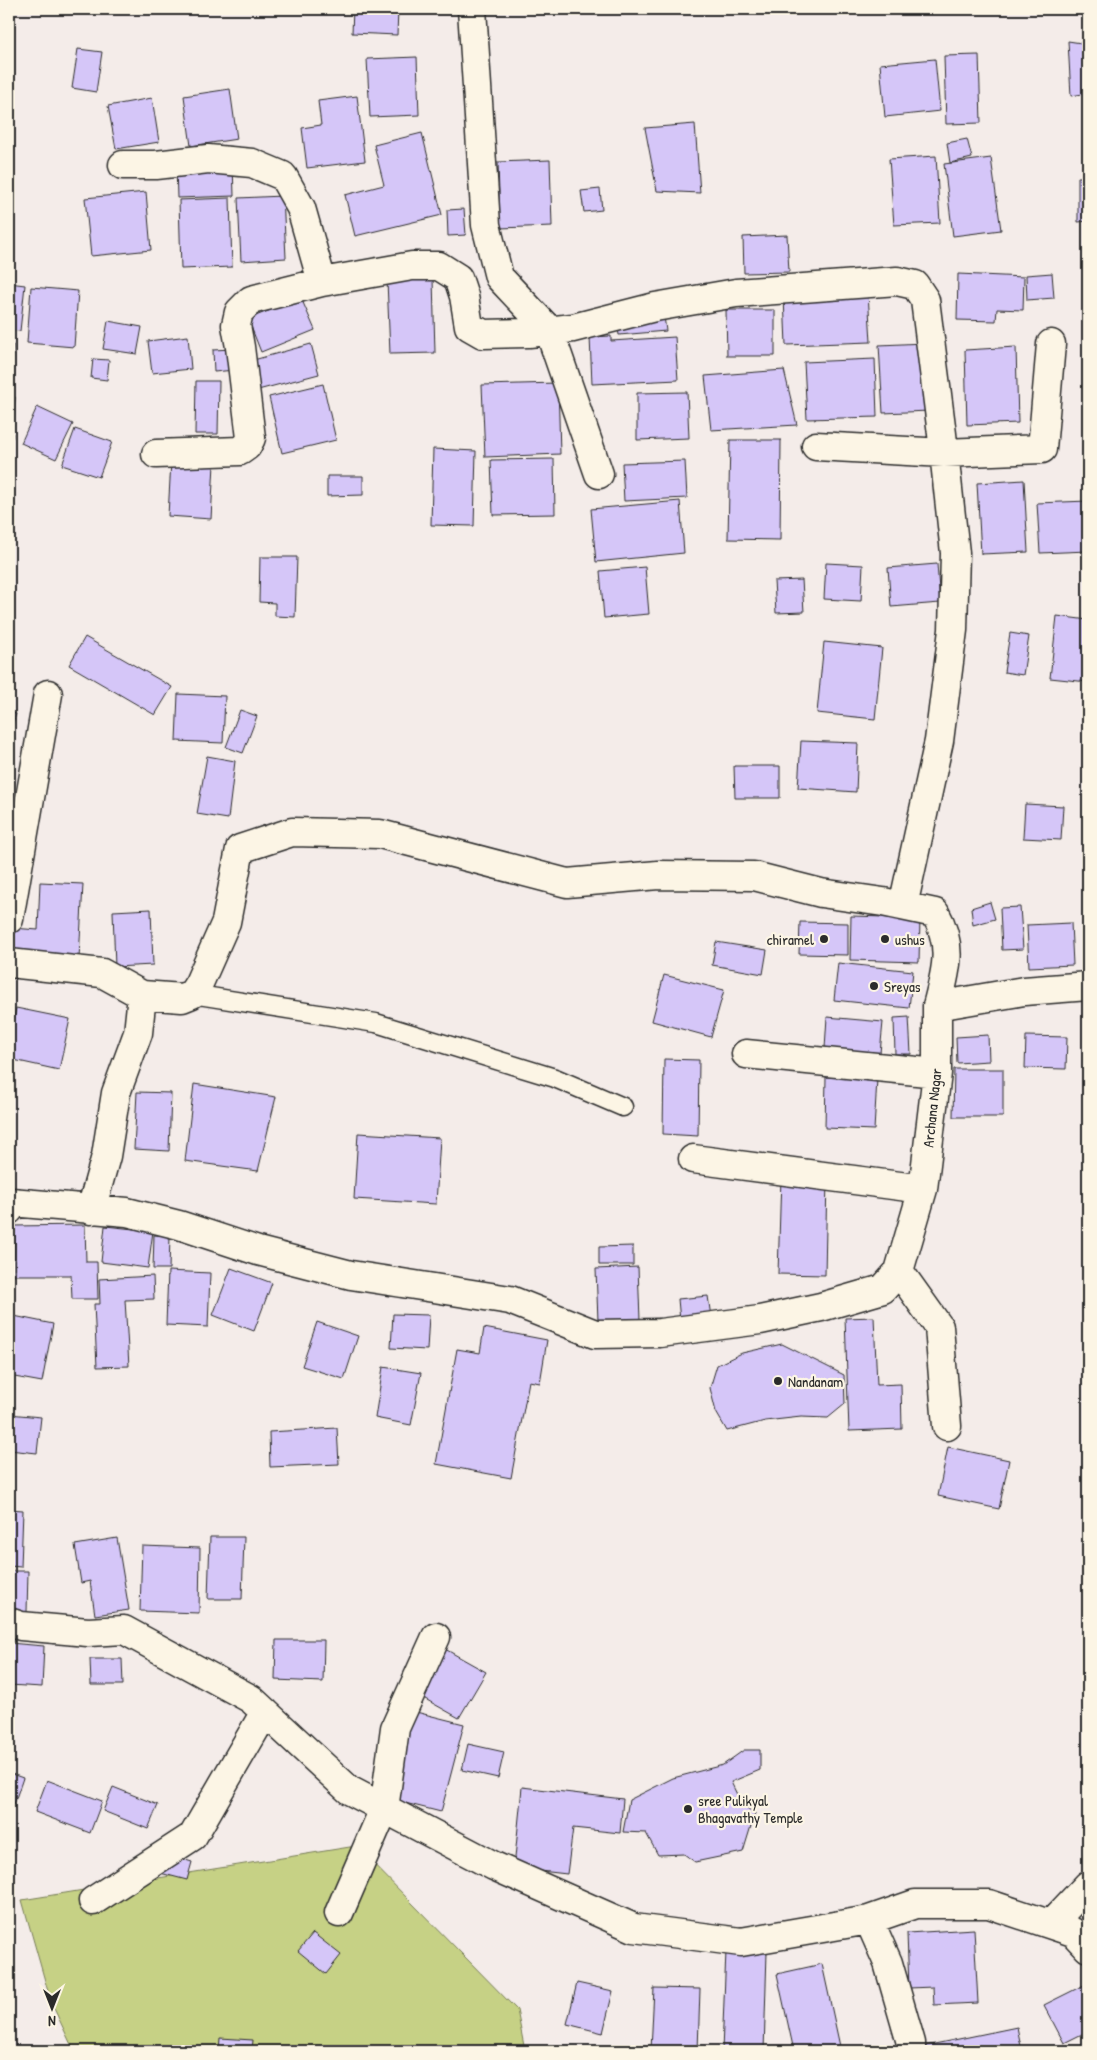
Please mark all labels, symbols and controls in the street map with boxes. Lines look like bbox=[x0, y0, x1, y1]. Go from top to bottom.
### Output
place label: chiramel bbox=[767, 929, 814, 950]
place label: ushus bbox=[895, 929, 925, 950]
marker: chiramel bbox=[818, 933, 830, 945]
marker: ushus bbox=[879, 933, 891, 945]
place label: Sreyas bbox=[884, 976, 921, 997]
marker: Sreyas bbox=[868, 980, 880, 992]
street label: Archana Nagar bbox=[917, 1067, 947, 1149]
place label: Nandanam bbox=[788, 1371, 843, 1392]
marker: Nandanam bbox=[772, 1375, 784, 1387]
place label: sree Pulikyal Bhagavathy Temple bbox=[698, 1790, 803, 1828]
marker: sree Pulikyal Bhagavathy Temple bbox=[682, 1803, 694, 1815]
north arrow bbox=[28, 1982, 78, 2032]
text: N bbox=[48, 2012, 56, 2031]

